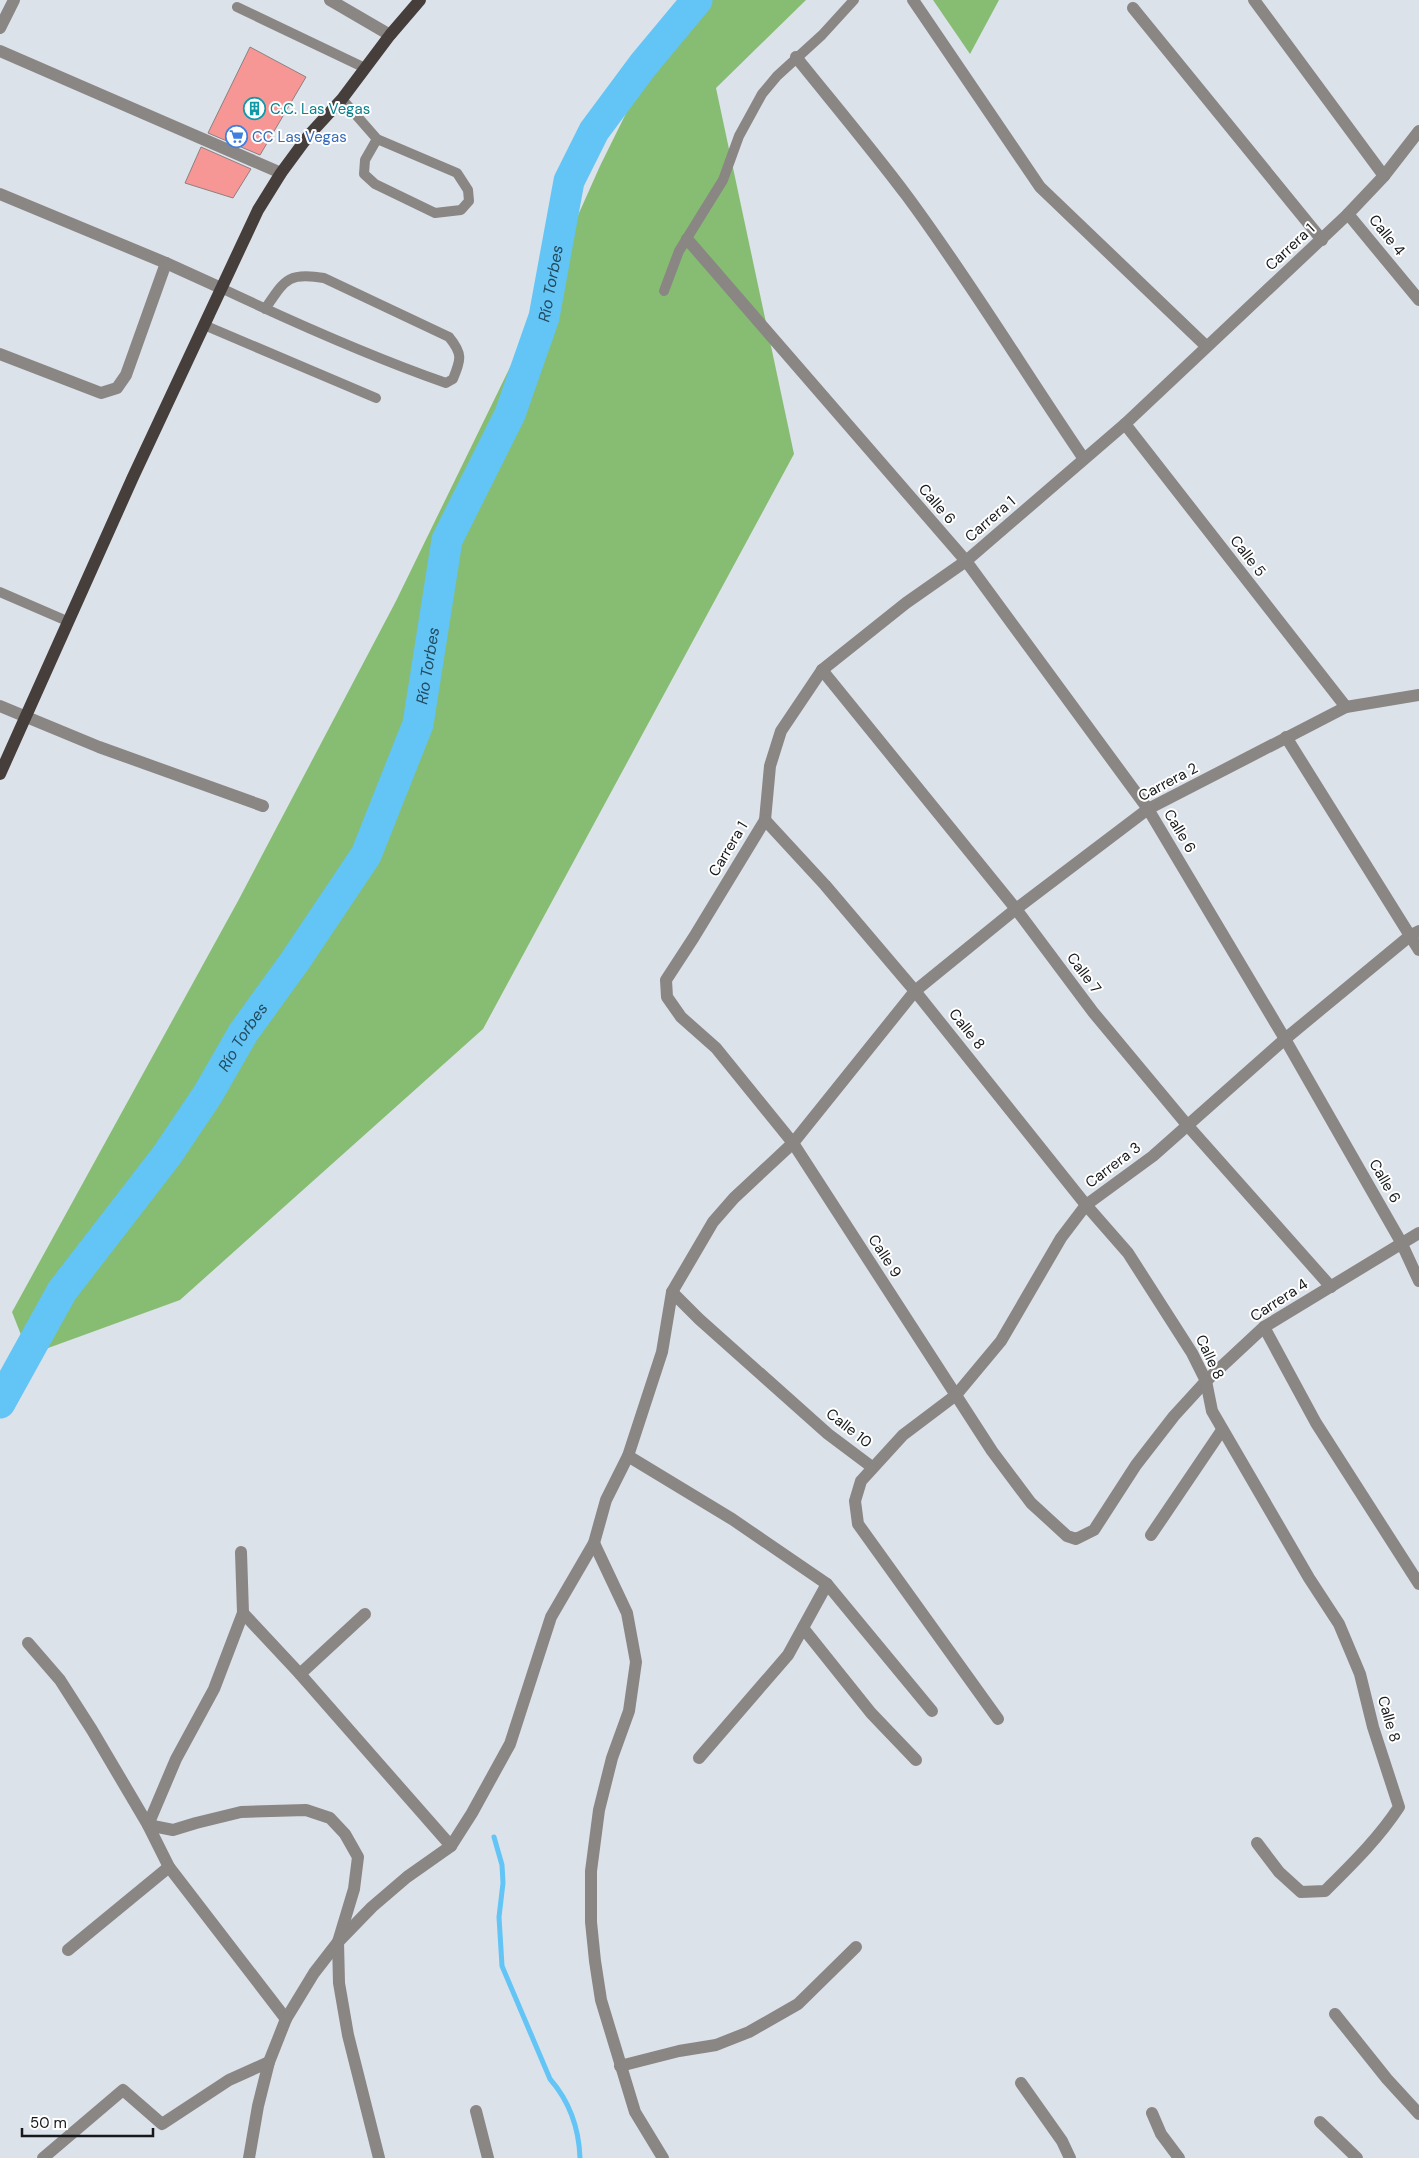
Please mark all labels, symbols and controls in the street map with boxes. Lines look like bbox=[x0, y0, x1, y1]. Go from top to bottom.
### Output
building icon: C.C. Las Vegas bbox=[242, 97, 266, 121]
place label: C.C. Las Vegas bbox=[270, 99, 370, 119]
supermarket icon: CC Las Vegas bbox=[224, 125, 248, 149]
place label: CC Las Vegas bbox=[252, 127, 347, 147]
street label: Calle 4 bbox=[1364, 210, 1410, 260]
street label: Carrera 1 bbox=[1261, 219, 1319, 275]
water label: Río Torbes bbox=[533, 243, 568, 324]
street label: Calle 6 bbox=[914, 479, 960, 529]
street label: Carrera 1 bbox=[961, 492, 1019, 546]
street label: Calle 5 bbox=[1226, 531, 1270, 581]
water label: Río Torbes bbox=[411, 626, 444, 706]
street label: Carrera 2 bbox=[1135, 758, 1201, 806]
street label: Calle 6 bbox=[1159, 805, 1201, 857]
street label: Carrera 1 bbox=[704, 818, 752, 880]
street label: Calle 7 bbox=[1062, 949, 1106, 997]
water label: Río Torbes bbox=[213, 998, 272, 1075]
street label: Calle 8 bbox=[944, 1004, 990, 1054]
street label: Carrera 3 bbox=[1081, 1138, 1145, 1192]
street label: Calle 6 bbox=[1364, 1155, 1406, 1207]
street label: Calle 9 bbox=[864, 1231, 906, 1281]
street label: Carrera 4 bbox=[1246, 1274, 1312, 1326]
street label: Calle 8 bbox=[1191, 1331, 1229, 1383]
street label: Calle 10 bbox=[822, 1404, 876, 1452]
street label: Calle 8 bbox=[1373, 1694, 1405, 1744]
scale bar bbox=[22, 2106, 154, 2138]
text: 50 m bbox=[30, 2113, 67, 2133]

